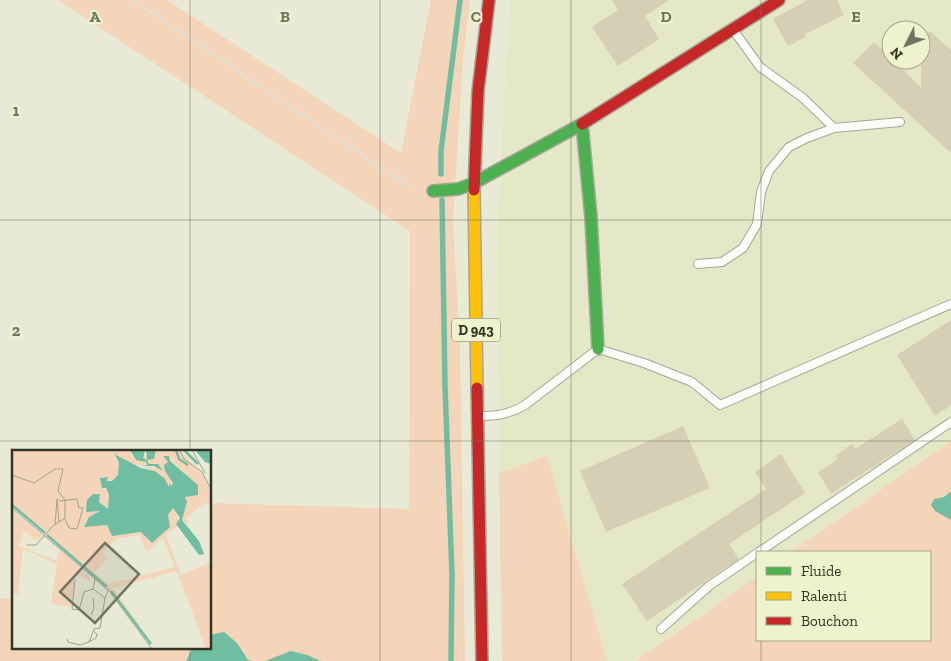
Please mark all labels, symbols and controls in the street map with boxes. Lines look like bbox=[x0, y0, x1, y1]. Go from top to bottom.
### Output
text: A bbox=[90, 7, 101, 26]
text: B bbox=[280, 7, 290, 26]
text: C bbox=[471, 7, 481, 26]
text: D bbox=[660, 7, 672, 26]
text: E bbox=[851, 7, 861, 26]
north arrow bbox=[881, 20, 931, 70]
text: N bbox=[887, 43, 907, 63]
text: 1 bbox=[13, 101, 20, 120]
road number: D 943 bbox=[452, 318, 500, 342]
text: 2 bbox=[12, 321, 21, 340]
inset map bbox=[12, 450, 211, 648]
legend bbox=[756, 551, 931, 641]
text: Fluide bbox=[801, 562, 841, 580]
text: Ralenti bbox=[801, 587, 847, 605]
text: Bouchon bbox=[801, 612, 858, 630]

